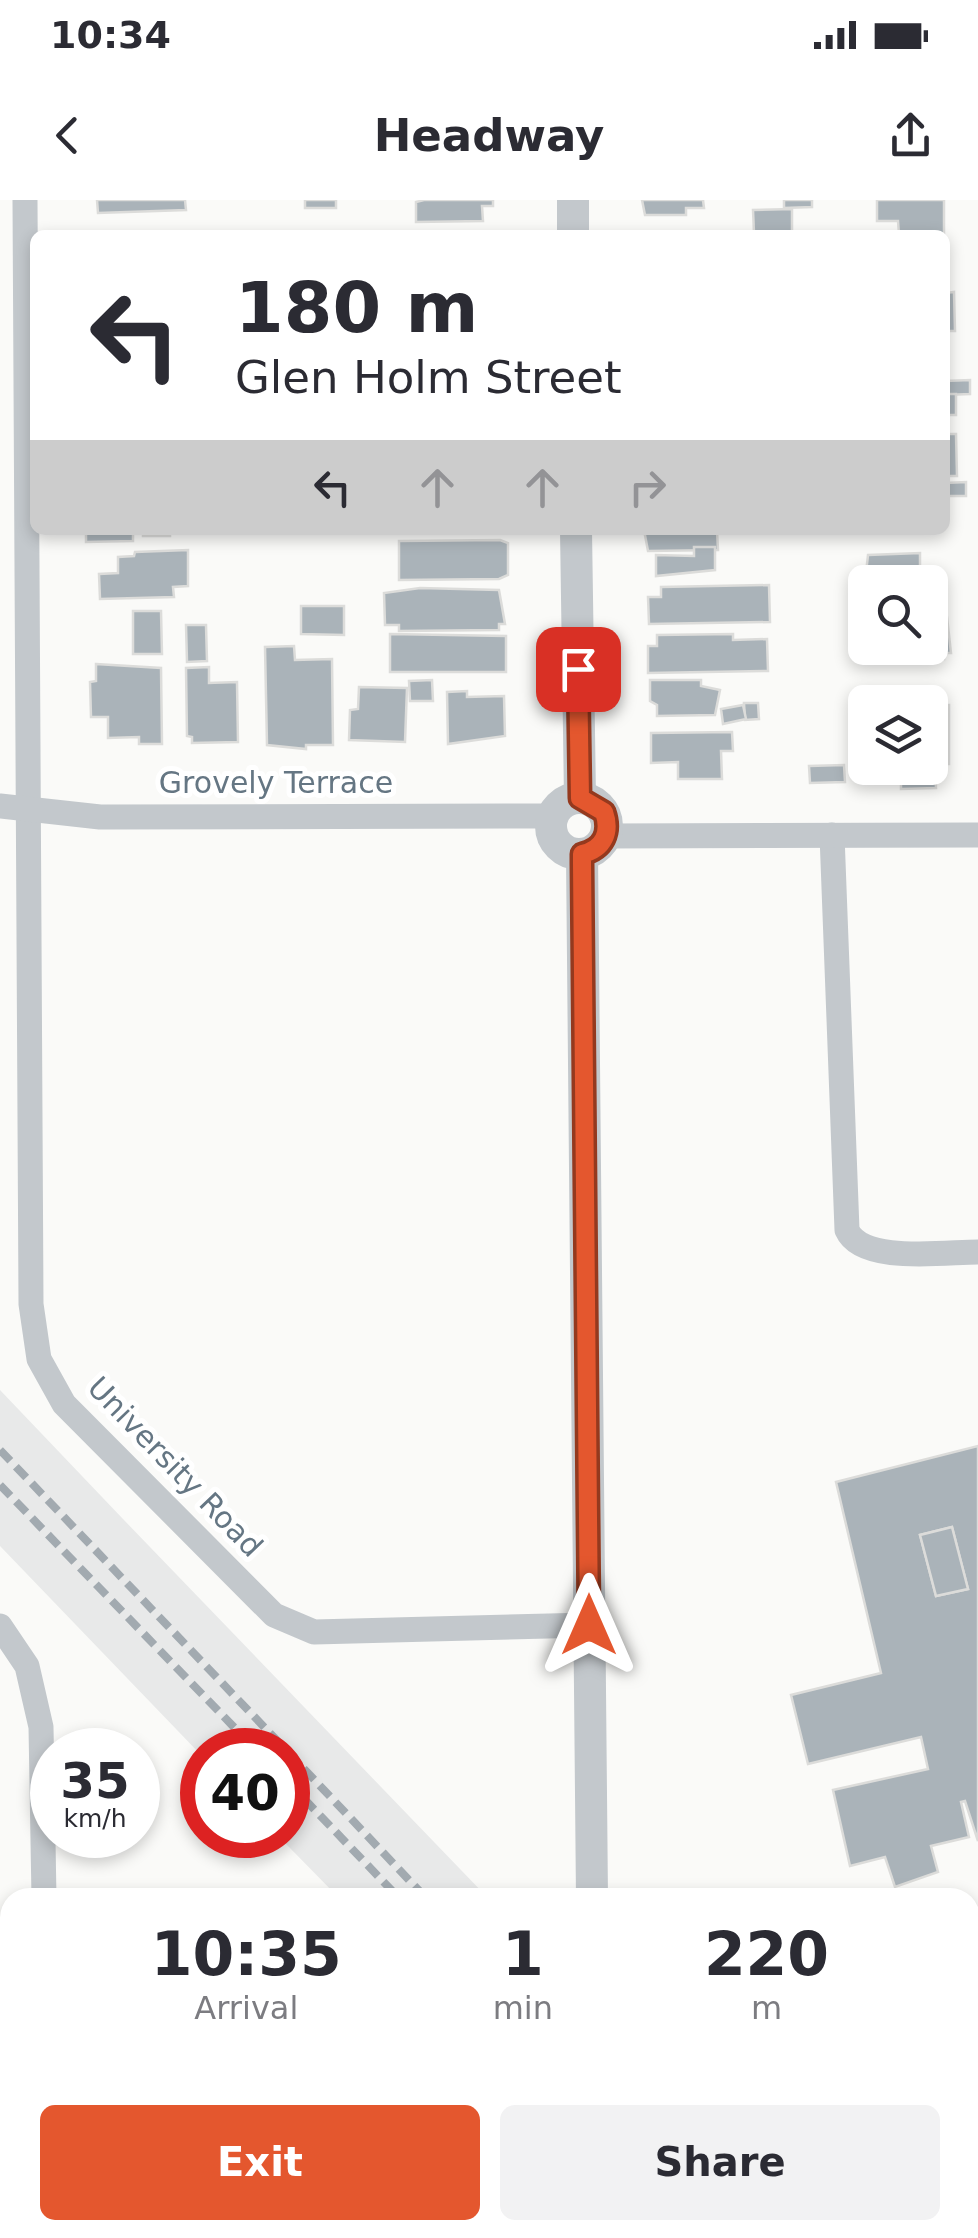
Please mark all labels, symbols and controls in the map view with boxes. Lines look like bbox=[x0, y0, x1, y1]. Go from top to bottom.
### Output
text: 10:34 bbox=[50, 13, 171, 57]
icon: back bbox=[40, 108, 95, 163]
icon: share bbox=[883, 108, 938, 163]
text: Headway bbox=[374, 109, 604, 162]
text: 180 m bbox=[235, 267, 478, 349]
icon: left bbox=[70, 270, 200, 400]
text: Glen Holm Street bbox=[235, 351, 622, 404]
icon: left bbox=[305, 460, 360, 515]
icon: ahead bbox=[410, 460, 465, 515]
icon: ahead bbox=[515, 460, 570, 515]
icon: right bbox=[620, 460, 675, 515]
map controls bbox=[848, 565, 948, 785]
button: search bbox=[848, 565, 948, 665]
pin bbox=[536, 627, 621, 712]
icon: arrive bbox=[551, 642, 606, 697]
button: layers bbox=[848, 685, 948, 785]
street label: Grovely Terrace bbox=[159, 765, 393, 800]
street label: University Road bbox=[81, 1370, 270, 1564]
position arrow bbox=[537, 1573, 641, 1677]
speed limit sign: 40 bbox=[180, 1728, 310, 1858]
text: 35 bbox=[60, 1752, 130, 1810]
text: km/h bbox=[63, 1804, 127, 1833]
text: 10:35 bbox=[151, 1919, 342, 1989]
text: 1 bbox=[502, 1919, 544, 1989]
text: 220 bbox=[704, 1919, 829, 1989]
text: Arrival bbox=[194, 1989, 298, 2027]
text: min bbox=[493, 1989, 553, 2027]
text: m bbox=[751, 1989, 782, 2027]
button: Exit bbox=[40, 2105, 480, 2220]
button: Share bbox=[500, 2105, 940, 2220]

